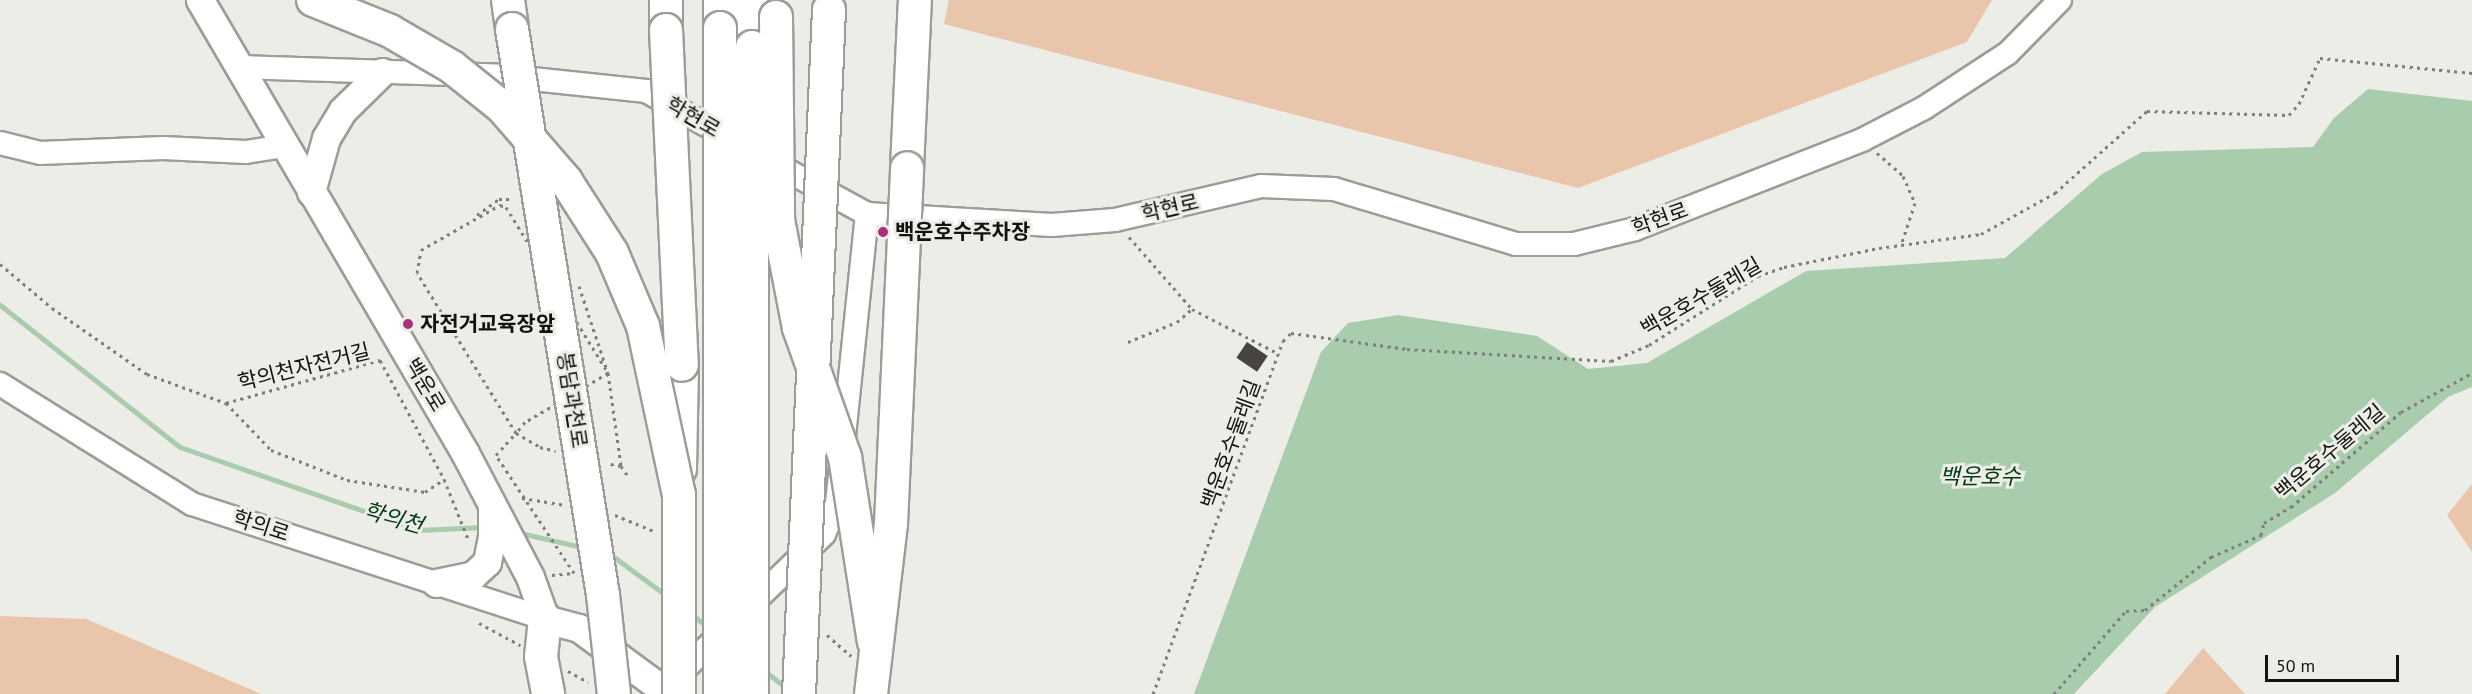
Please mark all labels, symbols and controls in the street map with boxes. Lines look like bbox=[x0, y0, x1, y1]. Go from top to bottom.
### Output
street label: 학현로 bbox=[662, 92, 724, 142]
street label: 학현로 bbox=[1139, 189, 1201, 227]
street label: 학현로 bbox=[1628, 197, 1692, 241]
place label: 백운호수주차장 bbox=[895, 219, 1030, 245]
marker: 백운호수주차장 bbox=[876, 225, 890, 239]
street label: 백운호수둘레길 bbox=[1636, 252, 1766, 342]
place label: 자전거교육장앞 bbox=[420, 311, 555, 337]
marker: 자전거교육장앞 bbox=[401, 317, 415, 331]
street label: 학의천자전거길 bbox=[235, 338, 373, 396]
street label: 봉담과천로 bbox=[552, 350, 592, 450]
street label: 백운로 bbox=[399, 354, 451, 416]
street label: 백운호수둘레길 bbox=[1196, 376, 1266, 512]
street label: 백운호수둘레길 bbox=[2270, 399, 2390, 505]
water label: 백운호수 bbox=[1940, 464, 2020, 490]
water label: 학의천 bbox=[360, 497, 426, 539]
street label: 학의로 bbox=[230, 505, 292, 547]
scale bar bbox=[2268, 643, 2402, 681]
text: 50 m bbox=[2276, 654, 2315, 677]

